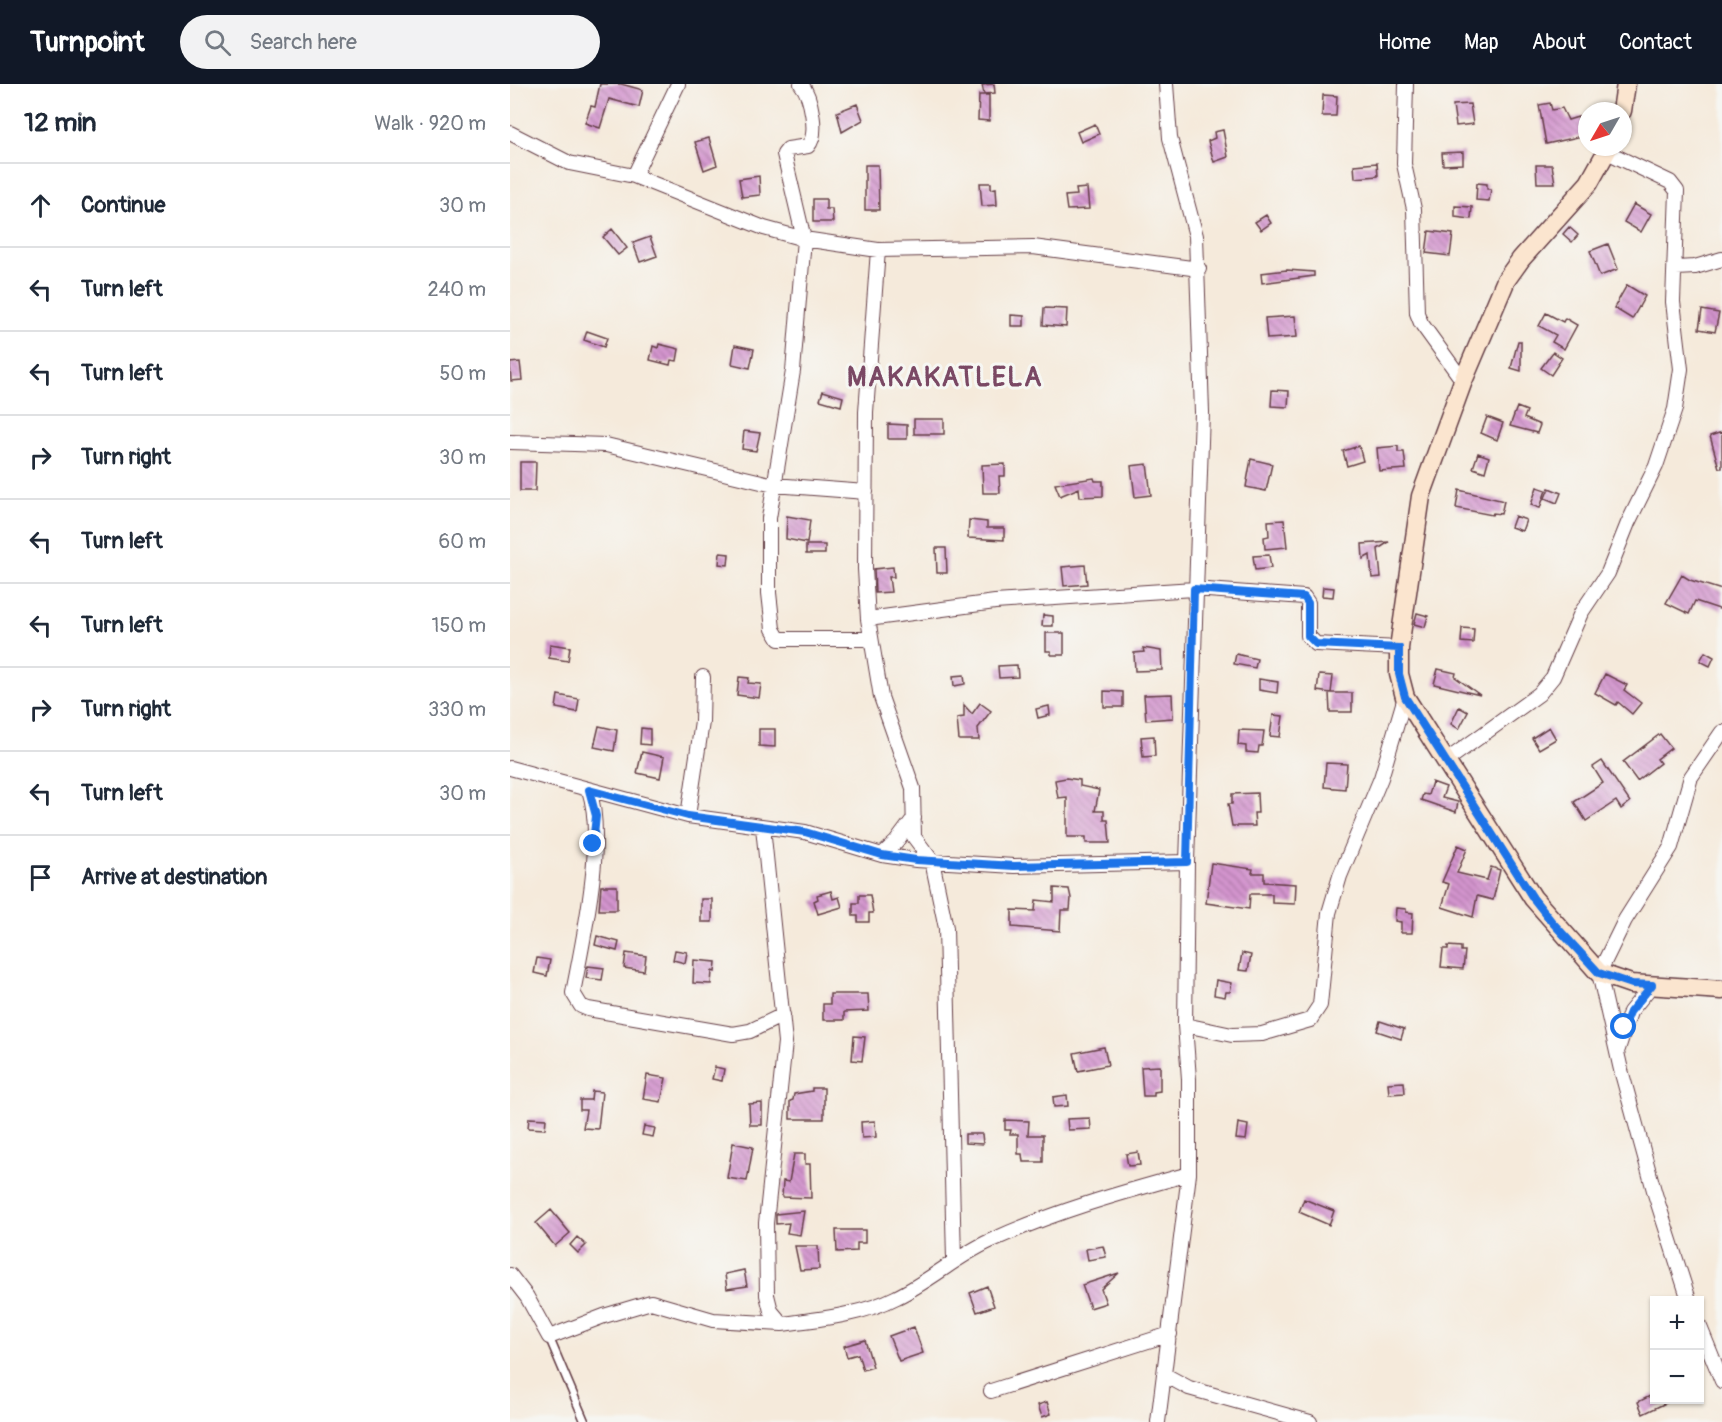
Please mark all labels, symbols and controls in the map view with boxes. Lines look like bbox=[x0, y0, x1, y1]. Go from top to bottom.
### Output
search box bbox=[180, 15, 600, 69]
text: Turnpoint bbox=[30, 25, 144, 60]
icon: search bbox=[201, 26, 234, 59]
text: Search here bbox=[249, 28, 357, 56]
text: Home bbox=[1378, 29, 1431, 56]
text: Map bbox=[1464, 29, 1499, 56]
text: About bbox=[1532, 29, 1586, 56]
text: Contact bbox=[1619, 29, 1692, 56]
north arrow bbox=[1578, 102, 1632, 156]
text: 12 min bbox=[24, 107, 97, 139]
text: Walk · 920 m bbox=[374, 111, 486, 136]
icon: ahead bbox=[24, 189, 57, 222]
text: Continue bbox=[81, 191, 165, 219]
text: 30 m bbox=[439, 193, 486, 218]
icon: left bbox=[24, 273, 57, 306]
text: Turn left bbox=[81, 275, 163, 303]
text: 240 m bbox=[427, 277, 486, 302]
icon: left bbox=[24, 357, 57, 390]
text: Turn left bbox=[81, 359, 163, 387]
text: 50 m bbox=[439, 361, 486, 386]
district label: MAKAKATLELA bbox=[847, 361, 1043, 394]
icon: right bbox=[24, 441, 57, 474]
text: Turn right bbox=[81, 443, 171, 471]
text: 30 m bbox=[439, 445, 486, 470]
icon: left bbox=[24, 525, 57, 558]
text: Turn left bbox=[81, 527, 163, 555]
text: 60 m bbox=[439, 529, 486, 554]
icon: left bbox=[24, 609, 57, 642]
text: Turn left bbox=[81, 611, 163, 639]
text: 150 m bbox=[432, 613, 486, 638]
icon: right bbox=[24, 693, 57, 726]
text: Turn right bbox=[81, 695, 171, 723]
text: 330 m bbox=[428, 697, 486, 722]
icon: left bbox=[24, 777, 57, 810]
text: Turn left bbox=[81, 779, 163, 807]
text: 30 m bbox=[439, 781, 486, 806]
route end bbox=[579, 830, 605, 856]
icon: arrive bbox=[24, 861, 57, 894]
text: Arrive at destination bbox=[81, 863, 267, 891]
route start bbox=[1610, 1013, 1636, 1039]
map controls bbox=[1650, 1296, 1704, 1404]
button: + bbox=[1650, 1296, 1704, 1350]
button: − bbox=[1650, 1350, 1704, 1404]

